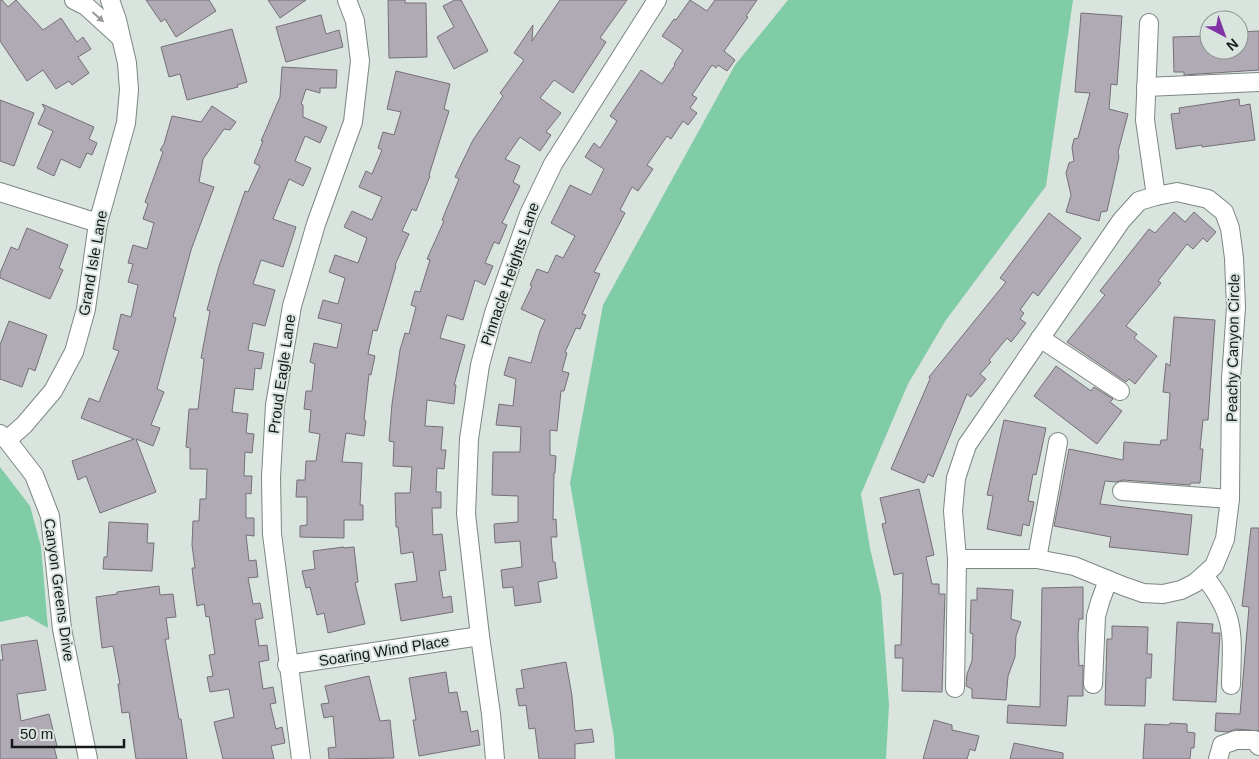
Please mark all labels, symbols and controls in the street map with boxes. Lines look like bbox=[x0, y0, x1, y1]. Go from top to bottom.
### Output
north arrow bbox=[1199, 10, 1249, 60]
one-way arrow bbox=[91, 11, 103, 23]
text: N bbox=[1223, 35, 1242, 54]
street label: Pinnacle Heights Lane bbox=[477, 200, 542, 348]
street label: Grand Isle Lane bbox=[75, 209, 110, 317]
street label: Peachy Canyon Circle bbox=[1223, 274, 1242, 422]
street label: Proud Eagle Lane bbox=[265, 313, 298, 435]
street label: Canyon Greens Drive bbox=[41, 517, 78, 663]
street label: Soaring Wind Place bbox=[318, 632, 450, 669]
scale bar bbox=[12, 716, 125, 748]
text: 50 m bbox=[20, 725, 53, 742]

